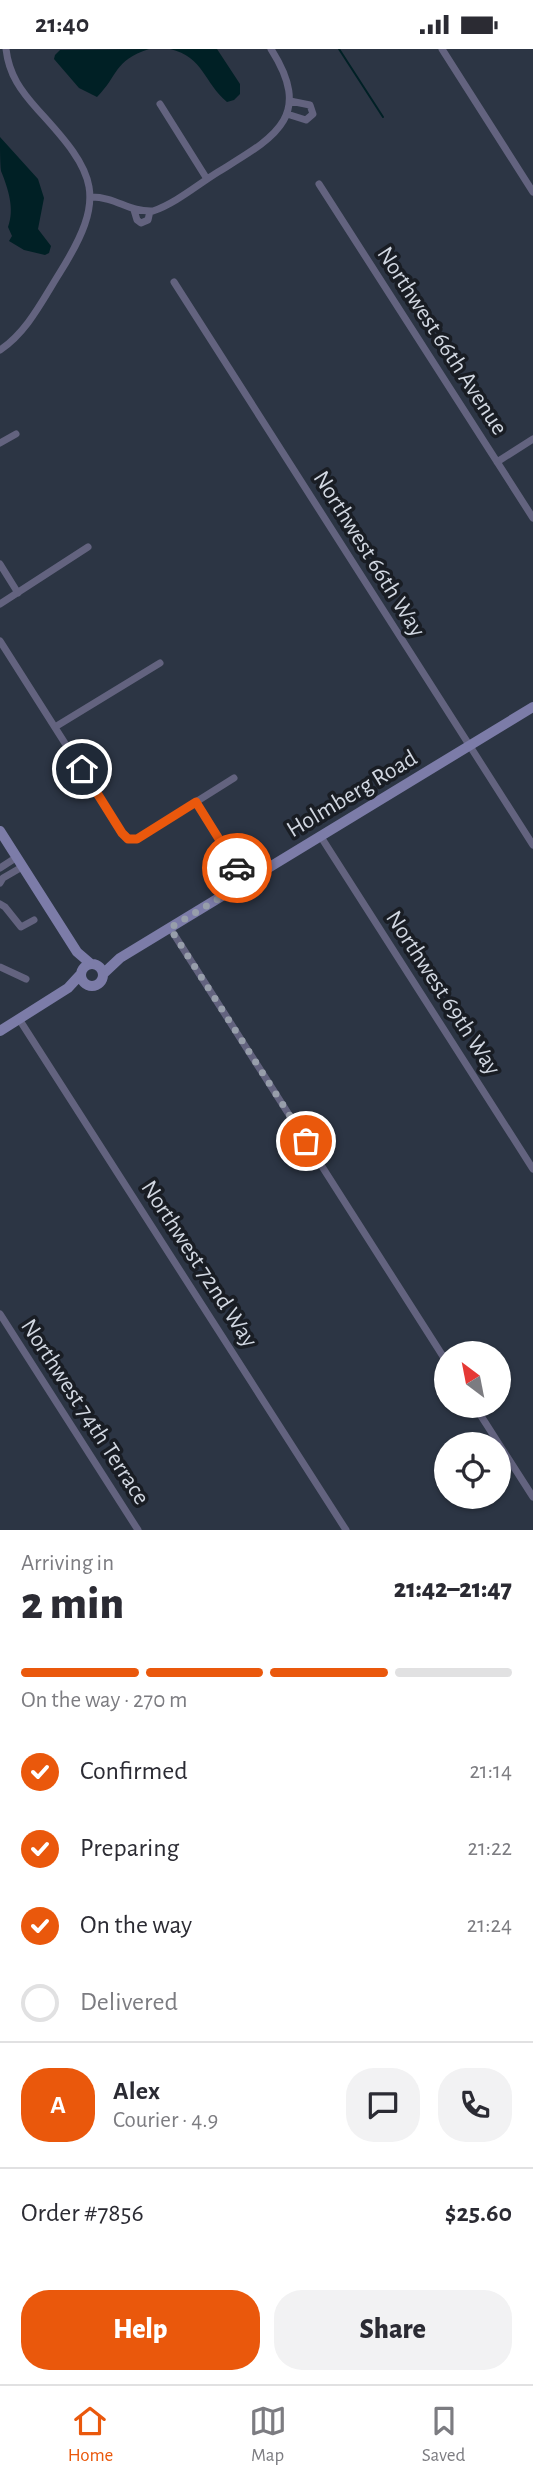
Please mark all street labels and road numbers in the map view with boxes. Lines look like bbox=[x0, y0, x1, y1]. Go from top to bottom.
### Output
street label: Northwest 66th Avenue bbox=[372, 243, 512, 439]
street label: Northwest 66th Way bbox=[308, 467, 430, 641]
street label: Holmberg Road bbox=[283, 746, 421, 842]
street label: Northwest 69th Way bbox=[381, 907, 505, 1079]
street label: Northwest 72nd Way bbox=[136, 1176, 262, 1352]
street label: Northwest 74th Terrace bbox=[16, 1315, 154, 1509]

